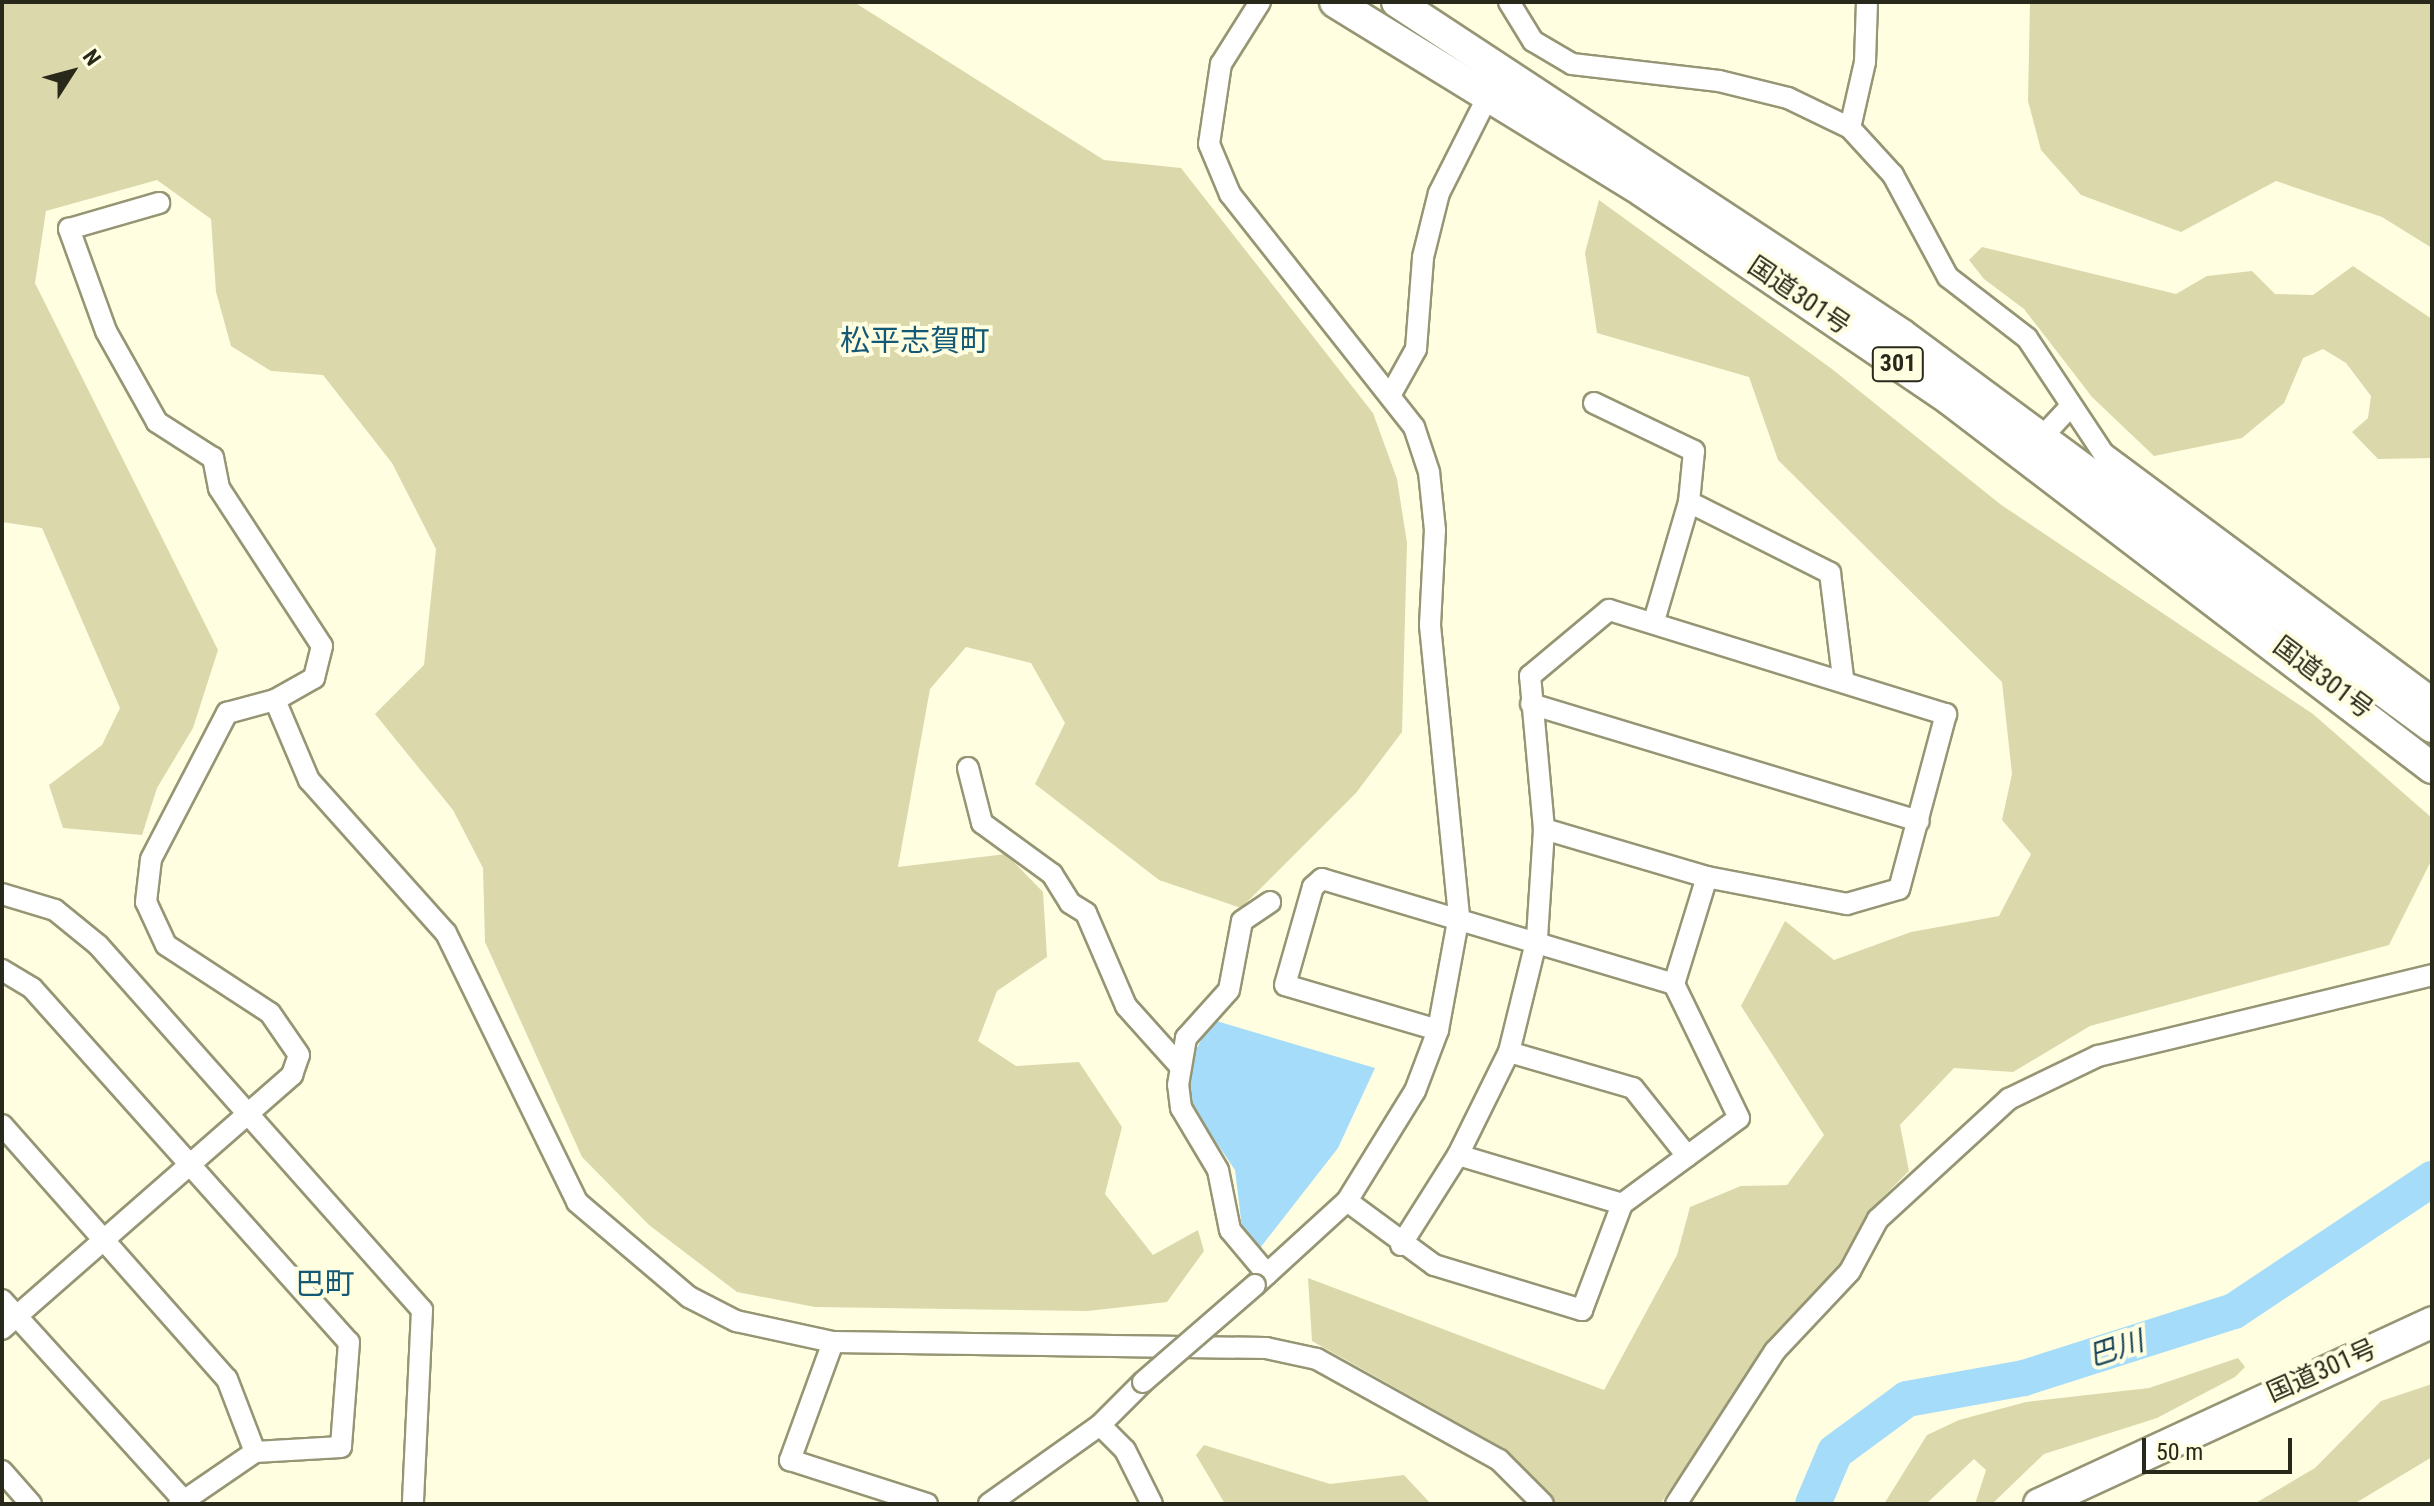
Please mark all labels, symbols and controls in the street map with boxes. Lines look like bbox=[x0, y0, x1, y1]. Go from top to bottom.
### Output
north arrow bbox=[32, 32, 112, 112]
text: N bbox=[78, 45, 106, 70]
street label: 国道301号 bbox=[1742, 250, 1856, 342]
district label: 松平志賀町 bbox=[840, 323, 990, 359]
road number: 301 bbox=[1870, 344, 1926, 384]
street label: 国道301号 bbox=[2267, 630, 2379, 726]
district label: 巴町 bbox=[295, 1266, 355, 1302]
water label: 巴川 bbox=[2084, 1324, 2148, 1374]
street label: 国道301号 bbox=[2262, 1333, 2382, 1409]
scale bar bbox=[2146, 1422, 2296, 1472]
text: 50 m bbox=[2156, 1438, 2203, 1466]

